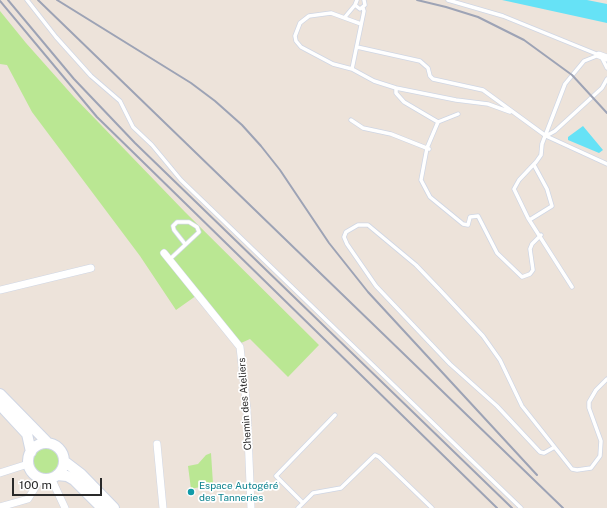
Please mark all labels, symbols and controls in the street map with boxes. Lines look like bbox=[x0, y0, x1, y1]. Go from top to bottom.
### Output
street label: Chemin des Ateliers bbox=[236, 357, 254, 451]
scale bar bbox=[14, 470, 104, 496]
text: 100 m bbox=[19, 478, 52, 492]
place label: Espace Autogéré des Tanneries bbox=[199, 480, 278, 504]
marker: Espace Autogéré des Tanneries bbox=[186, 487, 196, 497]

